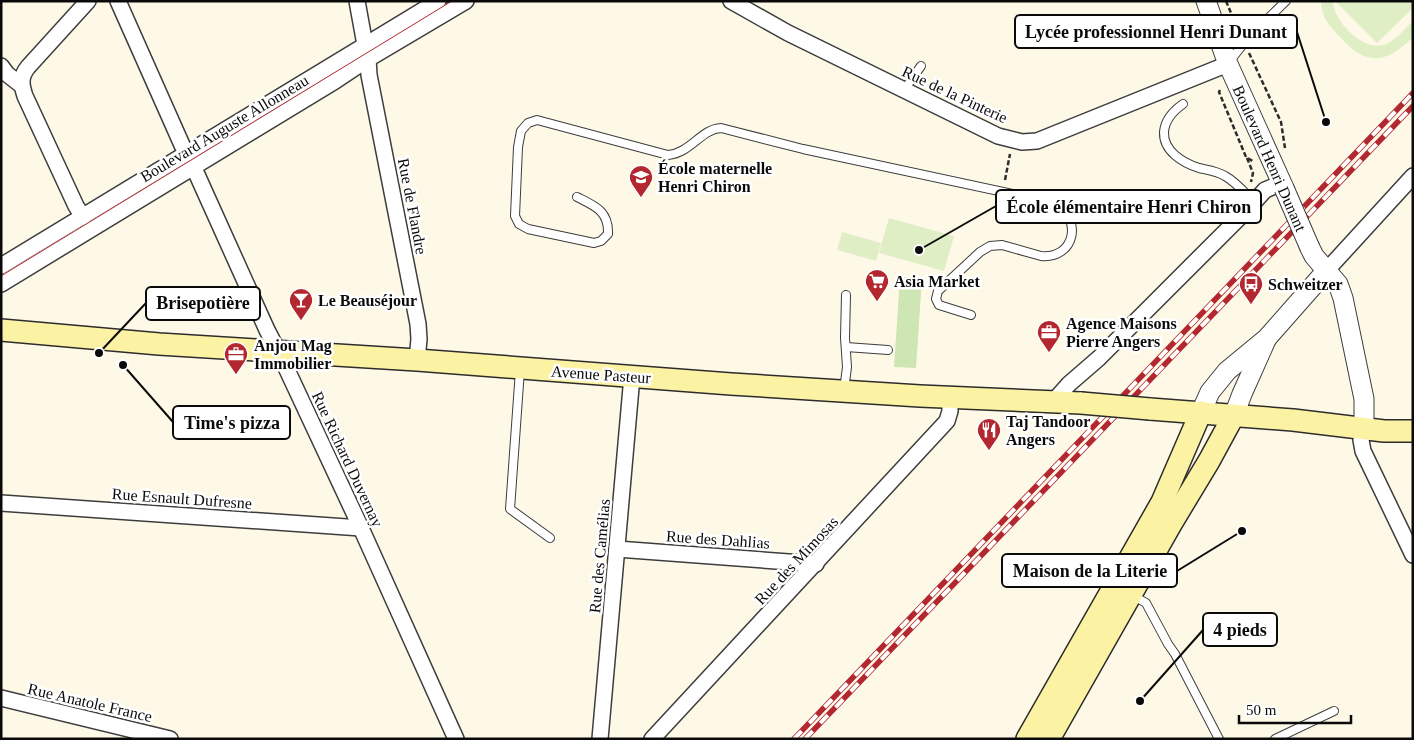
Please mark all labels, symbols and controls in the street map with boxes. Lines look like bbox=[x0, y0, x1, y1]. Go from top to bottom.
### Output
callout: Lycée professionnel Henri Dunant bbox=[1015, 15, 1297, 48]
text: Lycée professionnel Henri Dunant bbox=[1025, 22, 1287, 42]
street label: Rue de la Pinterie bbox=[899, 63, 1010, 126]
street label: Boulevard Auguste Allonneau bbox=[137, 71, 312, 186]
street label: Boulevard Henri Dunant bbox=[1230, 82, 1310, 234]
street label: Rue de Flandre bbox=[395, 156, 430, 256]
place label: École maternelle Henri Chiron bbox=[658, 159, 772, 195]
school or university icon: École maternelle Henri Chiron bbox=[628, 164, 654, 198]
callout: École élémentaire Henri Chiron bbox=[996, 190, 1261, 223]
text: École élémentaire Henri Chiron bbox=[1007, 196, 1251, 217]
supermarket icon: Asia Market bbox=[864, 268, 890, 302]
bus stop icon: Schweitzer bbox=[1238, 271, 1264, 305]
place label: Asia Market bbox=[894, 273, 980, 290]
place label: Schweitzer bbox=[1268, 276, 1343, 293]
callout: Brisepotière bbox=[146, 287, 260, 320]
bar icon: Le Beauséjour bbox=[288, 287, 314, 321]
place label: Le Beauséjour bbox=[318, 292, 417, 310]
text: Brisepotière bbox=[156, 293, 250, 313]
place label: Agence Maisons Pierre Angers bbox=[1066, 315, 1177, 351]
office icon: Agence Maisons Pierre Angers bbox=[1036, 319, 1062, 353]
place label: Anjou Mag Immobilier bbox=[254, 337, 332, 372]
office icon: Anjou Mag Immobilier bbox=[223, 341, 249, 375]
street label: Avenue Pasteur bbox=[551, 363, 652, 387]
street label: Rue Richard Duvernay bbox=[308, 389, 386, 530]
callout: Time's pizza bbox=[173, 406, 290, 439]
text: Time's pizza bbox=[184, 413, 280, 433]
place label: Taj Tandoor Angers bbox=[1006, 413, 1090, 449]
restaurant icon: Taj Tandoor Angers bbox=[976, 417, 1002, 451]
street label: Rue Esnault Dufresne bbox=[111, 485, 253, 512]
street label: Rue des Camélias bbox=[586, 498, 613, 614]
street label: Rue des Mimosas bbox=[751, 513, 841, 608]
street label: Rue des Dahlias bbox=[666, 527, 770, 552]
callout: Maison de la Literie bbox=[1002, 554, 1177, 587]
text: Maison de la Literie bbox=[1013, 561, 1167, 581]
callout: 4 pieds bbox=[1203, 613, 1277, 646]
text: 4 pieds bbox=[1213, 620, 1267, 640]
street label: Rue Anatole France bbox=[26, 680, 154, 725]
scale bar bbox=[1239, 692, 1352, 724]
text: 50 m bbox=[1246, 702, 1277, 718]

